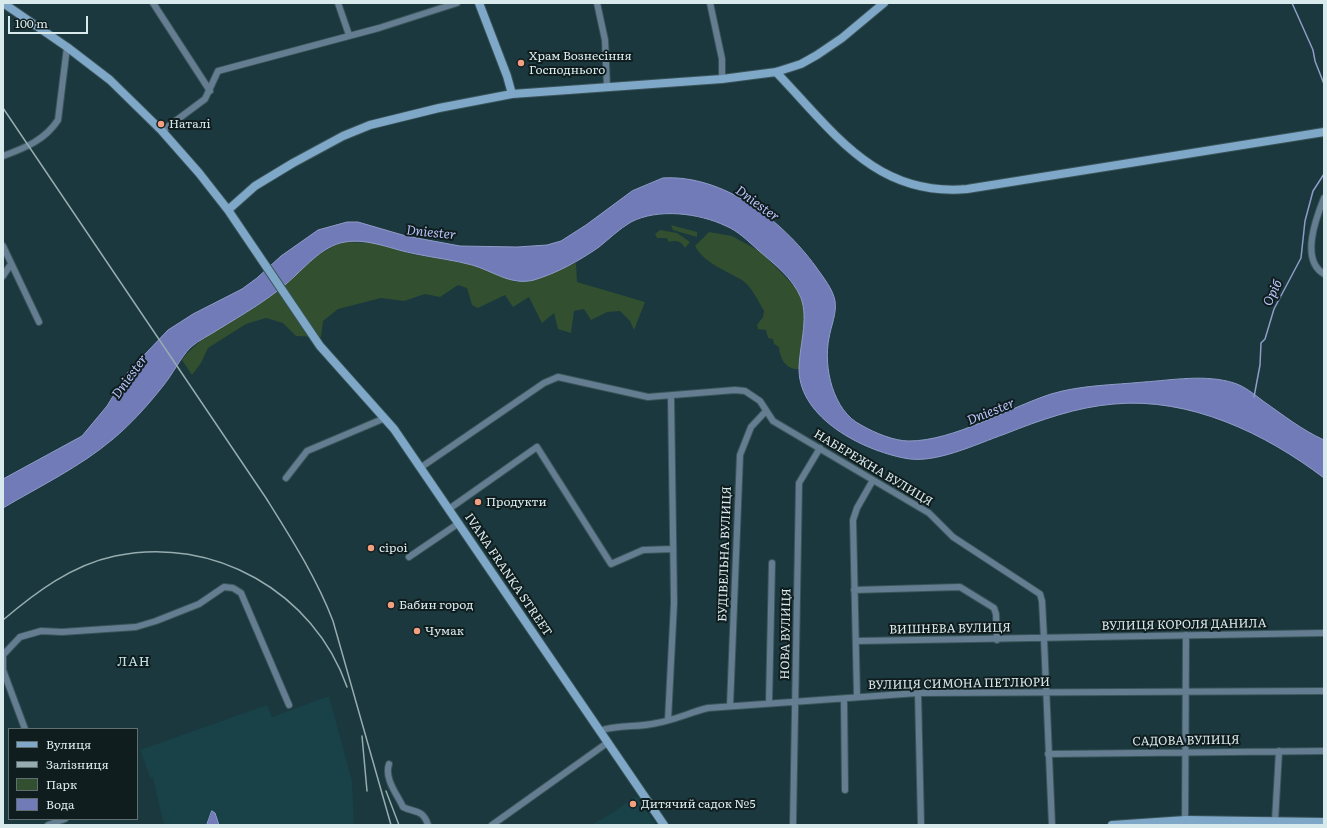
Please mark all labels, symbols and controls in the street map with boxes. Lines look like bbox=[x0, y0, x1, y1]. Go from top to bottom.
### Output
scale bar bbox=[10, 8, 90, 34]
text: 100 m bbox=[15, 14, 48, 32]
place label: Храм Вознесіння Господнього bbox=[529, 49, 632, 77]
marker: Храм Вознесіння Господнього bbox=[516, 58, 526, 68]
place label: Наталi bbox=[169, 117, 210, 131]
marker: Наталi bbox=[156, 119, 166, 129]
water label: Dniester bbox=[732, 183, 782, 225]
water label: Dniester bbox=[405, 223, 457, 243]
water label: Оріб bbox=[1260, 277, 1286, 309]
water label: Dniester bbox=[109, 352, 151, 402]
water label: Dniester bbox=[965, 395, 1017, 429]
street label: НАБЕРЕЖНА ВУЛИЦЯ bbox=[811, 427, 935, 509]
street label: БУДІВЕЛЬНА ВУЛИЦЯ bbox=[715, 486, 735, 622]
place label: Продукти bbox=[486, 495, 547, 509]
marker: Продукти bbox=[473, 497, 483, 507]
street label: IVANA FRANKA STREET bbox=[461, 511, 555, 639]
place label: сіроі bbox=[379, 541, 407, 555]
marker: сіроі bbox=[366, 543, 376, 553]
street label: НОВА ВУЛИЦЯ bbox=[778, 588, 794, 680]
place label: Бабин город bbox=[399, 598, 473, 612]
marker: Бабин город bbox=[386, 600, 396, 610]
street label: ВУЛИЦЯ КОРОЛЯ ДАНИЛА bbox=[1101, 616, 1267, 634]
street label: ВИШНЕВА ВУЛИЦЯ bbox=[889, 621, 1011, 637]
place label: Чумак bbox=[425, 624, 464, 638]
marker: Чумак bbox=[412, 626, 422, 636]
district label: ЛАН bbox=[117, 654, 151, 670]
street label: ВУЛИЦЯ СИМОНА ПЕТЛЮРИ bbox=[868, 675, 1050, 693]
legend bbox=[8, 728, 138, 820]
street label: САДОВА ВУЛИЦЯ bbox=[1132, 733, 1240, 749]
text: Вулиця bbox=[46, 735, 91, 753]
text: Залізниця bbox=[46, 755, 109, 773]
text: Парк bbox=[46, 775, 77, 793]
text: Вода bbox=[46, 795, 75, 813]
place label: Дитячий садок №5 bbox=[641, 797, 756, 811]
marker: Дитячий садок №5 bbox=[628, 799, 638, 809]

